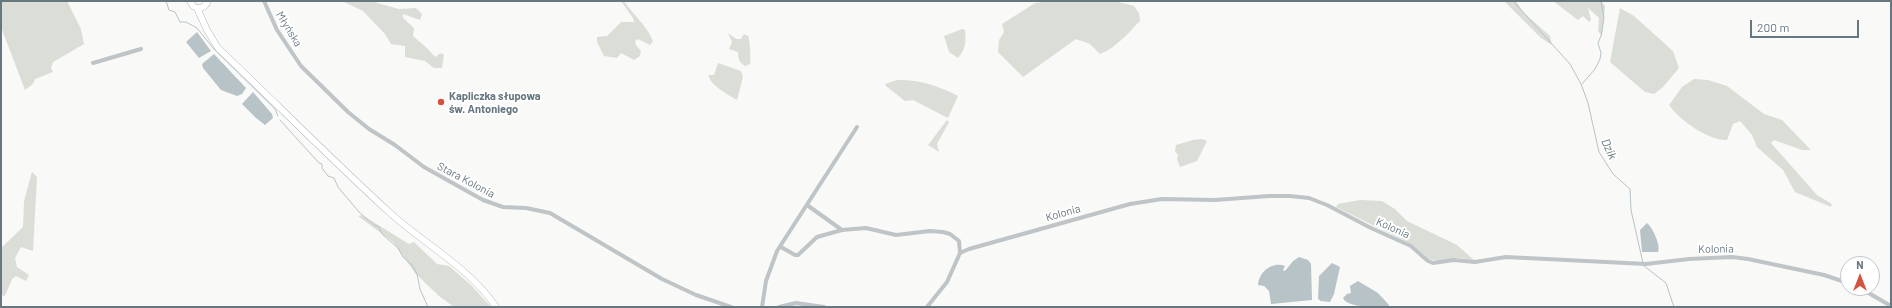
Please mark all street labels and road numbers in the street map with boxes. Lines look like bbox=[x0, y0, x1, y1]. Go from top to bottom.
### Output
street label: Młyńska bbox=[273, 9, 305, 49]
street label: Stara Kolonia bbox=[435, 159, 497, 201]
street label: Kolonia bbox=[1044, 202, 1082, 224]
street label: Kolonia bbox=[1374, 215, 1412, 241]
street label: Kolonia bbox=[1698, 242, 1734, 256]

